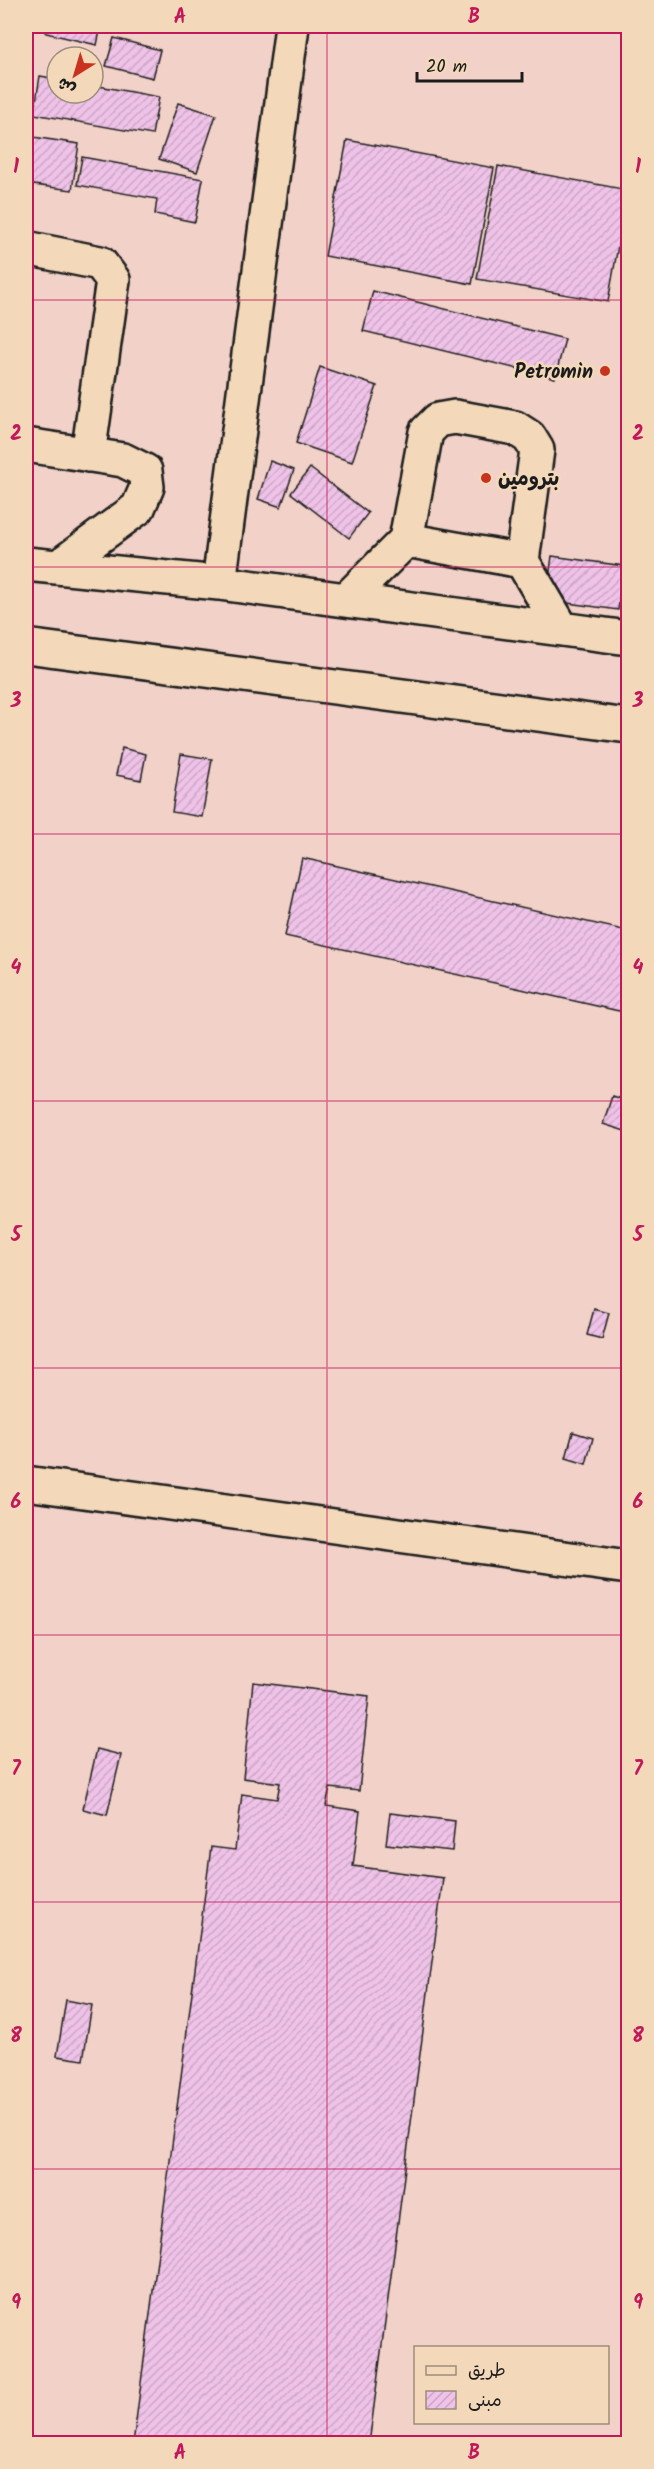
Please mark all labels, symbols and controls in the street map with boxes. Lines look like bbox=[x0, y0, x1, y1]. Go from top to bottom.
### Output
text: A bbox=[174, 2, 186, 34]
text: B bbox=[468, 2, 480, 34]
north arrow bbox=[45, 45, 105, 105]
scale bar bbox=[417, 45, 522, 83]
text: 20 m bbox=[426, 53, 467, 82]
text: ش bbox=[52, 70, 81, 101]
text: 1 bbox=[13, 152, 19, 184]
text: 1 bbox=[635, 152, 641, 184]
place label: Petromin bbox=[514, 357, 593, 389]
marker: Petromin bbox=[598, 364, 612, 378]
text: 2 bbox=[10, 419, 22, 451]
text: 2 bbox=[632, 419, 644, 451]
place label: بترومين bbox=[498, 464, 559, 496]
marker: بترومين bbox=[479, 471, 493, 485]
text: 3 bbox=[10, 686, 22, 718]
text: 3 bbox=[632, 686, 644, 718]
text: 4 bbox=[11, 953, 22, 985]
text: 4 bbox=[633, 953, 644, 985]
text: 5 bbox=[10, 1220, 23, 1252]
text: 5 bbox=[632, 1220, 645, 1252]
text: 6 bbox=[11, 1487, 22, 1519]
text: 6 bbox=[633, 1487, 644, 1519]
text: 7 bbox=[11, 1754, 21, 1786]
text: 7 bbox=[633, 1754, 643, 1786]
text: 8 bbox=[10, 2021, 22, 2053]
text: 8 bbox=[632, 2021, 644, 2053]
text: 9 bbox=[11, 2288, 21, 2320]
text: 9 bbox=[633, 2288, 643, 2320]
legend bbox=[414, 2346, 609, 2424]
text: طريق bbox=[468, 2357, 506, 2386]
text: مبنى bbox=[468, 2387, 502, 2416]
text: A bbox=[174, 2438, 186, 2469]
text: B bbox=[468, 2438, 480, 2469]

